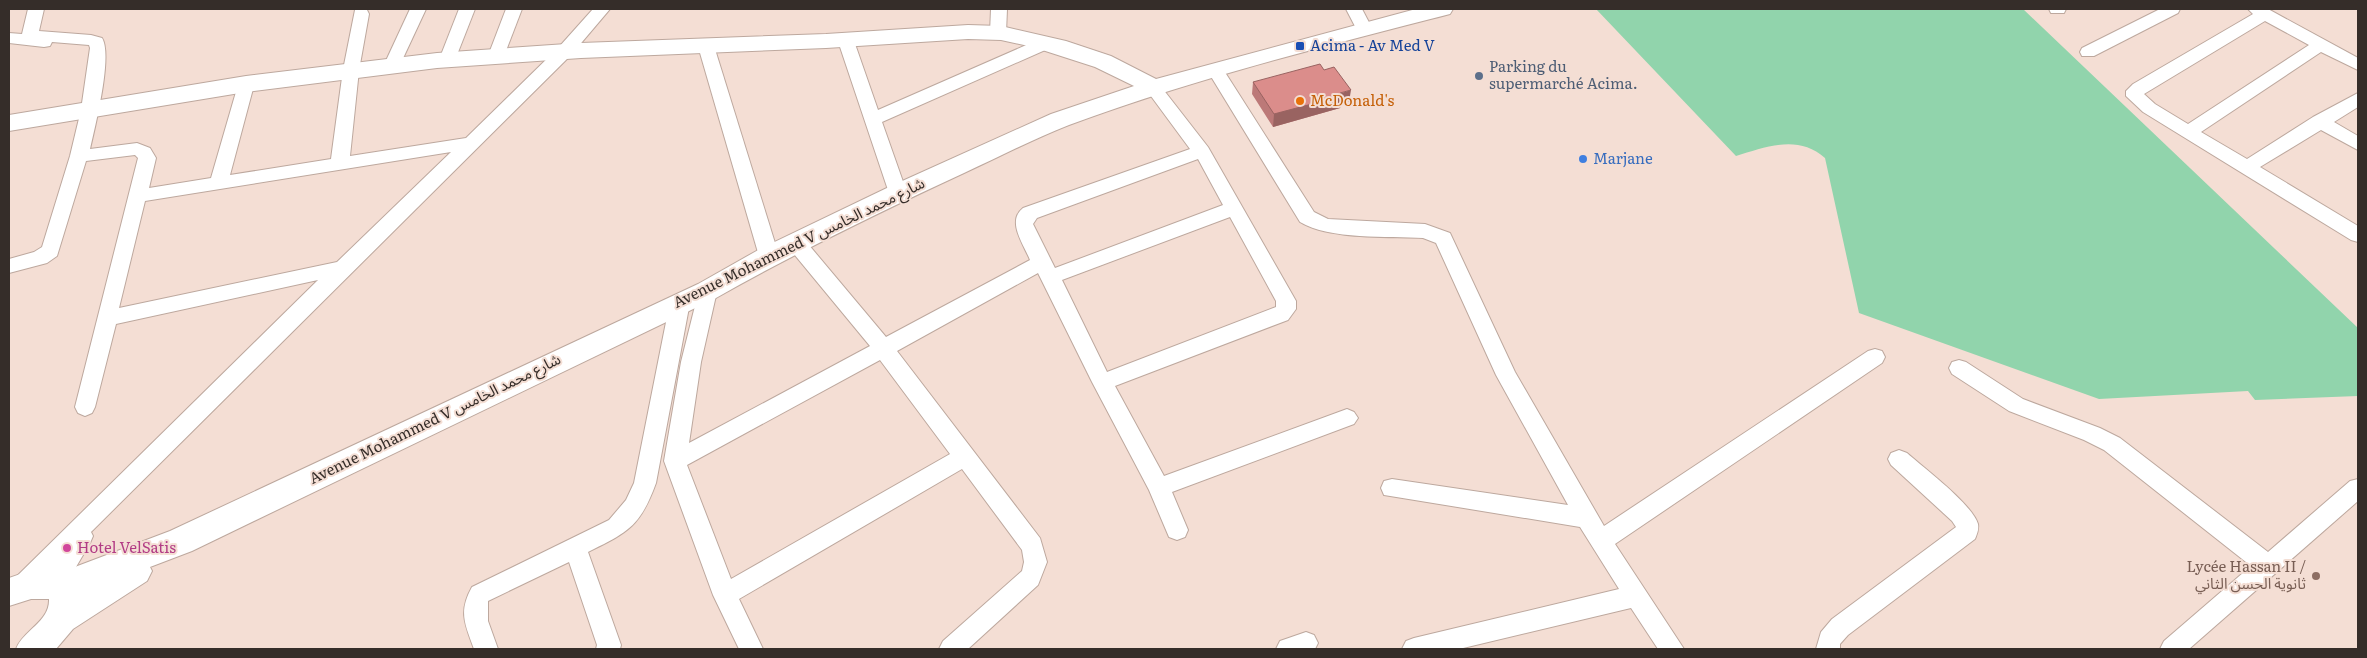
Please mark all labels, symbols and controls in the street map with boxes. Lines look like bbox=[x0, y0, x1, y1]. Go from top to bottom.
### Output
place label: Acima - Av Med V bbox=[1310, 33, 1435, 56]
marker: Acima - Av Med V bbox=[1294, 40, 1306, 52]
place label: Parking du supermarché Acima. bbox=[1489, 54, 1638, 94]
marker: Parking du supermarché Acima. bbox=[1473, 70, 1485, 82]
place label: McDonald's bbox=[1310, 88, 1394, 111]
marker: McDonald's bbox=[1294, 95, 1306, 107]
place label: Marjane bbox=[1593, 146, 1653, 169]
marker: Marjane bbox=[1577, 153, 1589, 165]
street label: Avenue Mohammed V شارع محمد الخامس bbox=[669, 170, 929, 315]
street label: Avenue Mohammed V شارع محمد الخامس bbox=[305, 346, 565, 491]
place label: Hotel VelSatis bbox=[77, 535, 176, 558]
marker: Hotel VelSatis bbox=[61, 542, 73, 554]
place label: Lycée Hassan II / ثانوية الحسن الثاني bbox=[2187, 554, 2307, 595]
marker: Lycée Hassan II / ثانوية الحسن الثاني bbox=[2310, 570, 2322, 582]

